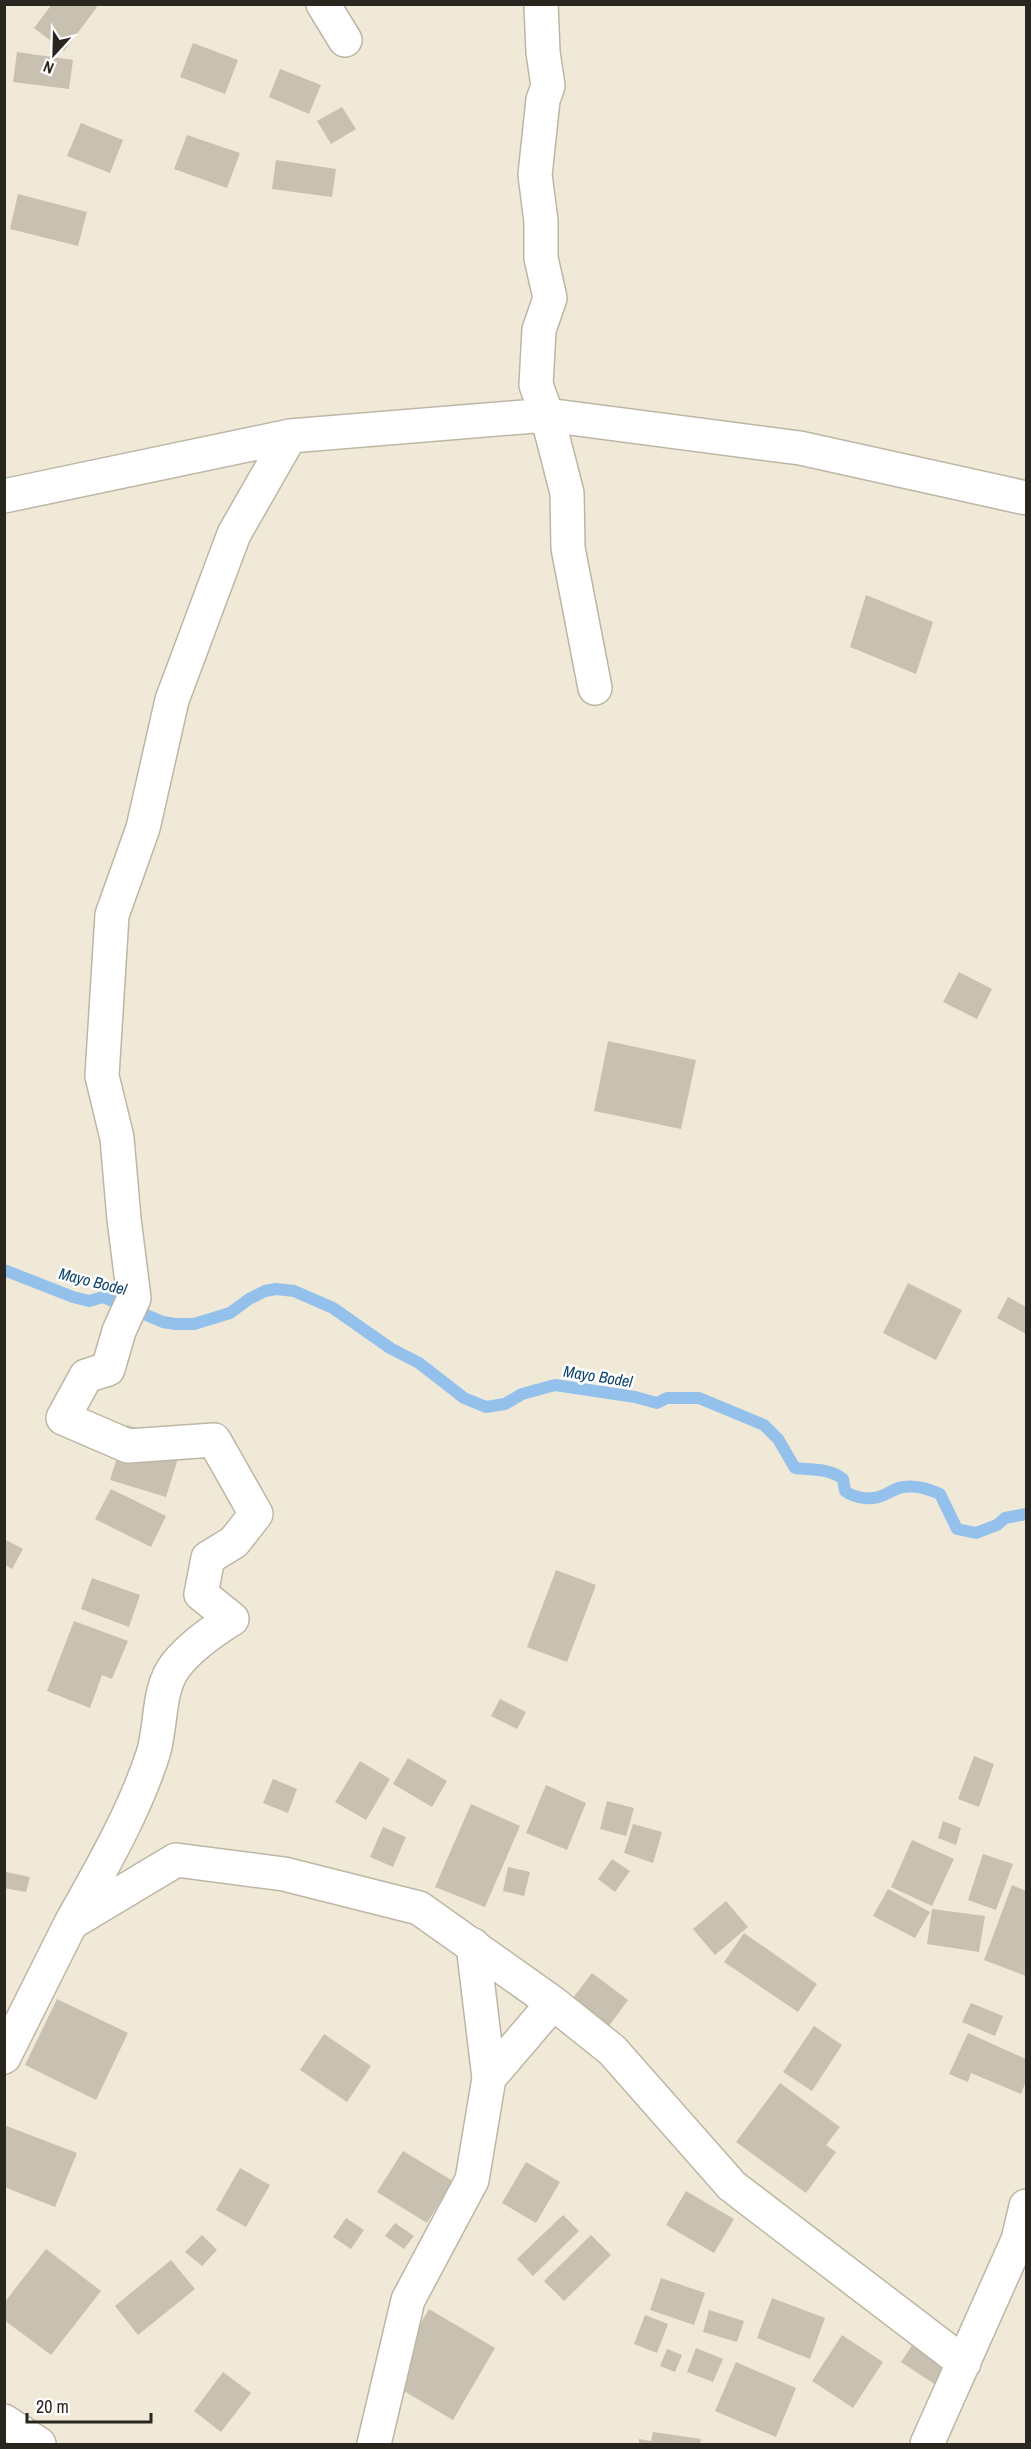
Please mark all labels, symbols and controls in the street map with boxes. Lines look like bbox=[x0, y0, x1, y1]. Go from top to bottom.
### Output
north arrow bbox=[24, 24, 84, 84]
text: N bbox=[40, 56, 57, 80]
water label: Mayo Bodel bbox=[57, 1262, 130, 1300]
water label: Mayo Bodel bbox=[562, 1360, 635, 1392]
scale bar bbox=[27, 2386, 152, 2424]
text: 20 m bbox=[36, 2394, 69, 2419]

